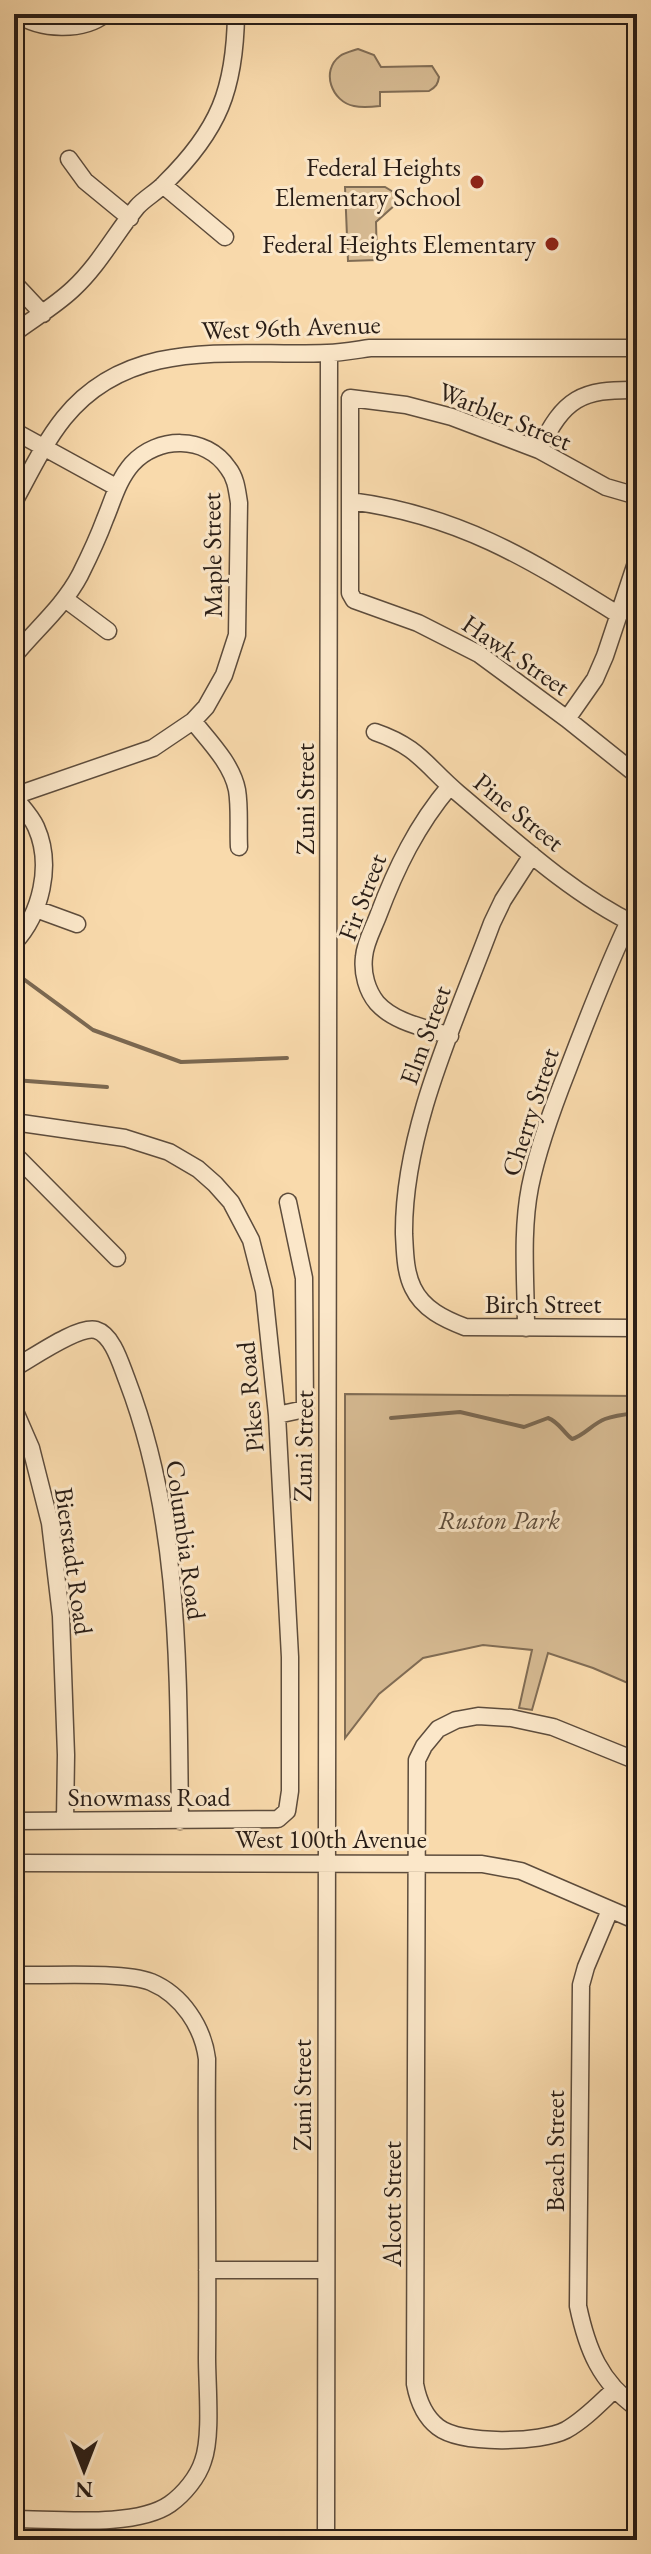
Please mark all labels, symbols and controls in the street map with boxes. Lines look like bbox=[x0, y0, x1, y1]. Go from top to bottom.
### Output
place label: Federal Heights Elementary School bbox=[274, 150, 461, 214]
marker: Federal Heights Elementary School bbox=[468, 173, 486, 191]
place label: Federal Heights Elementary bbox=[262, 227, 537, 261]
marker: Federal Heights Elementary bbox=[543, 235, 561, 253]
street label: West 96th Avenue bbox=[201, 307, 381, 347]
street label: Warbler Street bbox=[433, 374, 577, 458]
street label: Maple Street bbox=[194, 492, 230, 618]
street label: Hawk Street bbox=[455, 606, 577, 704]
street label: Zuni Street bbox=[288, 743, 322, 855]
street label: Pine Street bbox=[467, 765, 571, 859]
street label: Fir Street bbox=[330, 849, 394, 945]
street label: Elm Street bbox=[391, 981, 459, 1089]
street label: Cherry Street bbox=[493, 1043, 567, 1181]
street label: Birch Street bbox=[485, 1287, 601, 1321]
street label: Pikes Road bbox=[228, 1339, 272, 1454]
street label: Zuni Street bbox=[285, 1390, 321, 1502]
street label: Columbia Road bbox=[158, 1458, 214, 1623]
street label: Bierstadt Road bbox=[47, 1485, 101, 1638]
park label: Ruston Park bbox=[438, 1503, 560, 1537]
street label: Snowmass Road bbox=[67, 1780, 231, 1814]
street label: West 100th Avenue bbox=[235, 1822, 427, 1856]
street label: Zuni Street bbox=[285, 2039, 319, 2151]
street label: Beach Street bbox=[538, 2090, 572, 2212]
street label: Alcott Street bbox=[375, 2141, 409, 2268]
north arrow bbox=[44, 2430, 124, 2510]
text: N bbox=[75, 2475, 93, 2504]

